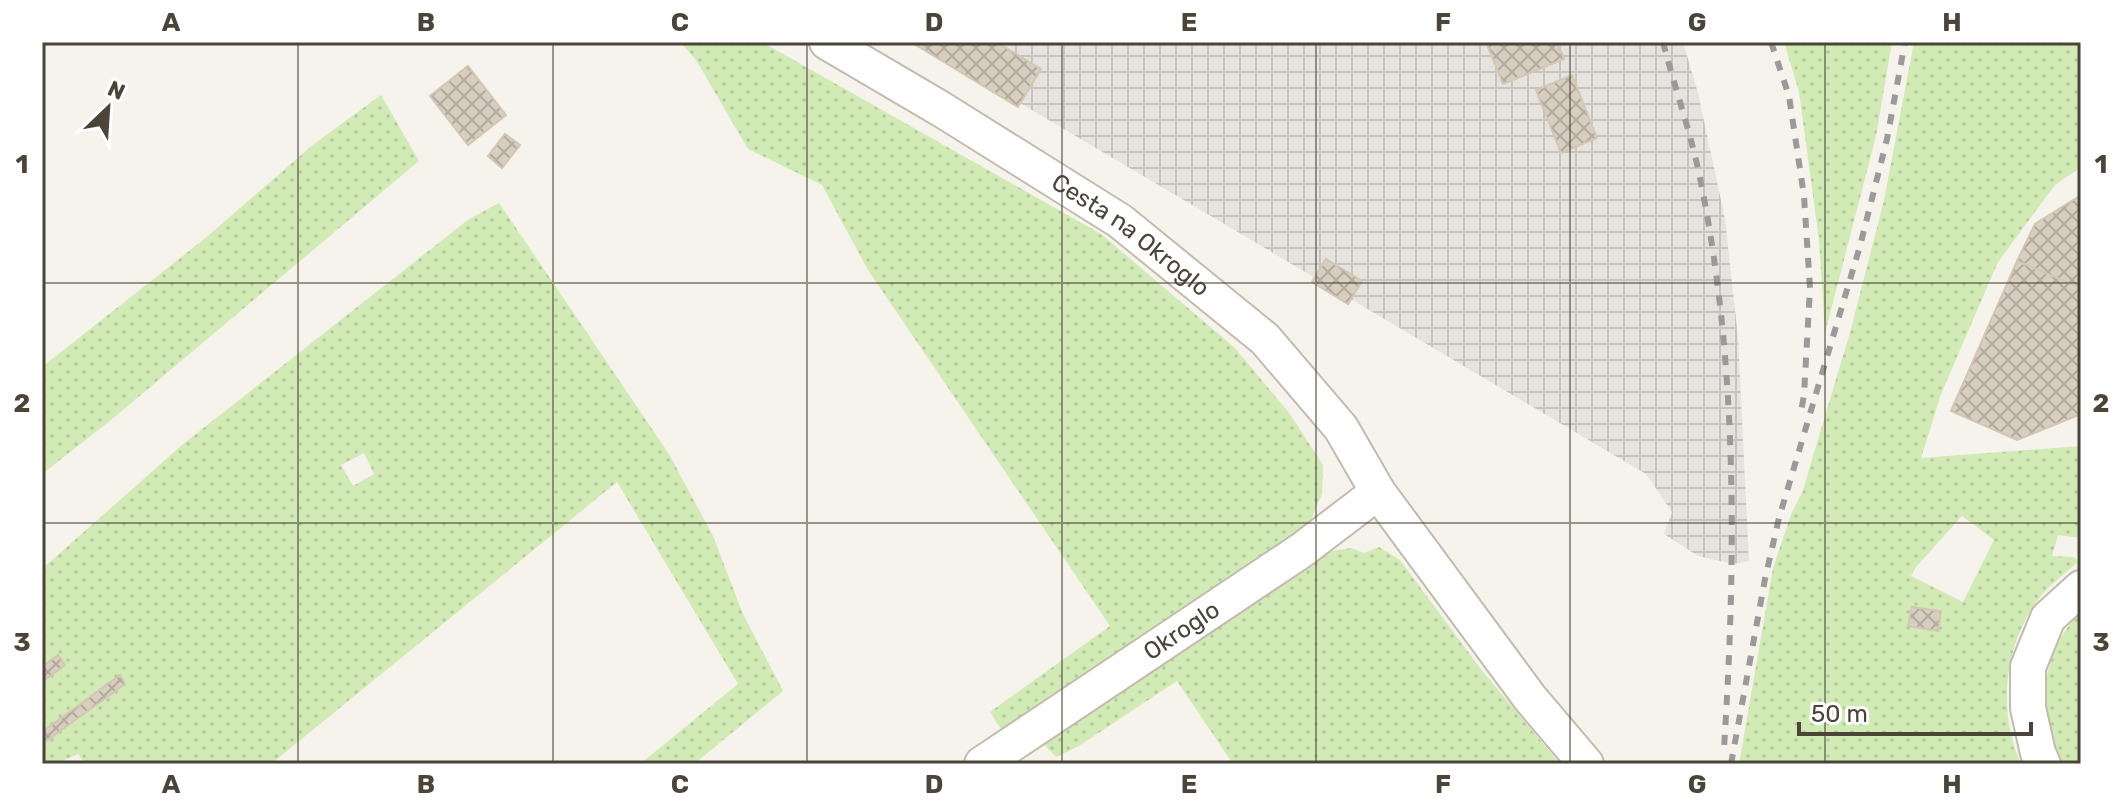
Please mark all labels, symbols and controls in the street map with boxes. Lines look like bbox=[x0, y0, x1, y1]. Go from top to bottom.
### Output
text: A bbox=[162, 7, 181, 38]
text: B bbox=[417, 7, 435, 38]
text: C bbox=[671, 7, 689, 38]
text: D bbox=[925, 7, 943, 38]
text: E bbox=[1181, 7, 1197, 38]
text: F bbox=[1435, 7, 1451, 38]
text: G bbox=[1688, 7, 1706, 38]
text: H bbox=[1942, 7, 1962, 38]
north arrow bbox=[68, 68, 148, 148]
text: N bbox=[103, 75, 129, 106]
text: 1 bbox=[16, 149, 28, 180]
text: 1 bbox=[2095, 149, 2107, 180]
street label: Cesta na Okroglo bbox=[1046, 168, 1215, 302]
text: 2 bbox=[14, 388, 30, 419]
text: 2 bbox=[2093, 388, 2109, 419]
street label: Okroglo bbox=[1138, 595, 1225, 666]
text: 3 bbox=[13, 627, 31, 658]
text: 3 bbox=[2092, 627, 2110, 658]
scale bar bbox=[1799, 686, 2031, 736]
text: 50 m bbox=[1811, 700, 1868, 728]
text: A bbox=[162, 769, 181, 800]
text: B bbox=[417, 769, 435, 800]
text: C bbox=[671, 769, 689, 800]
text: D bbox=[925, 769, 943, 800]
text: E bbox=[1181, 769, 1197, 800]
text: F bbox=[1435, 769, 1451, 800]
text: G bbox=[1688, 769, 1706, 800]
text: H bbox=[1942, 769, 1962, 800]

